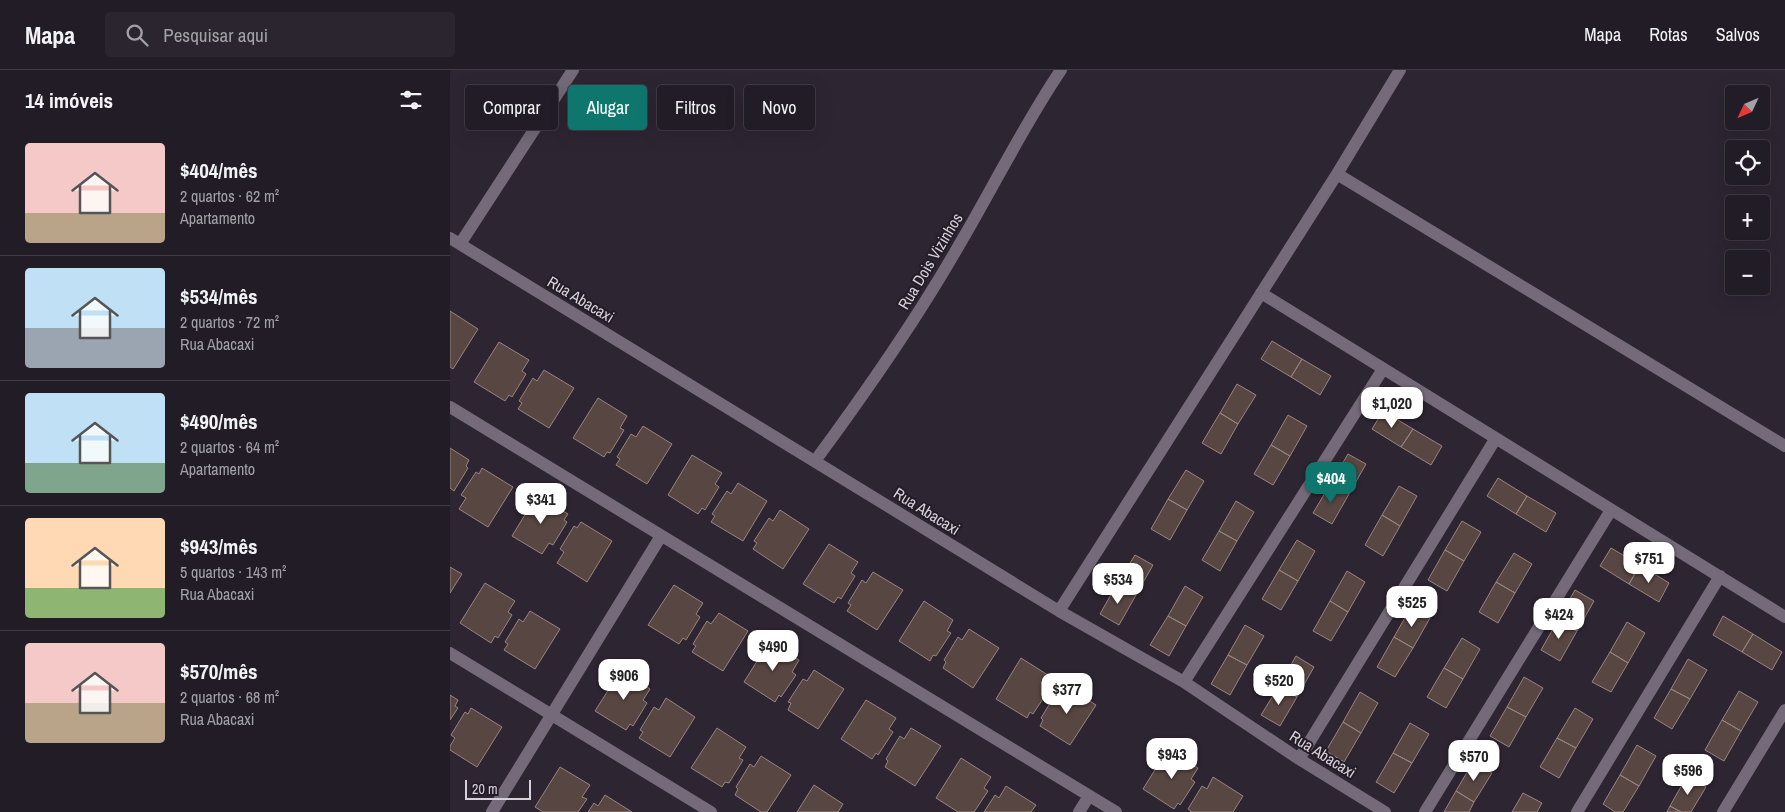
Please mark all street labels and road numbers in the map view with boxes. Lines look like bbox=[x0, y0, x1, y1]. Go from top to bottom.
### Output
street label: Rua Dois Vizinhos bbox=[892, 209, 968, 313]
street label: Rua Abacaxi bbox=[543, 270, 619, 328]
street label: Rua Abacaxi bbox=[890, 482, 964, 540]
street label: Rua Abacaxi bbox=[1286, 725, 1360, 783]

